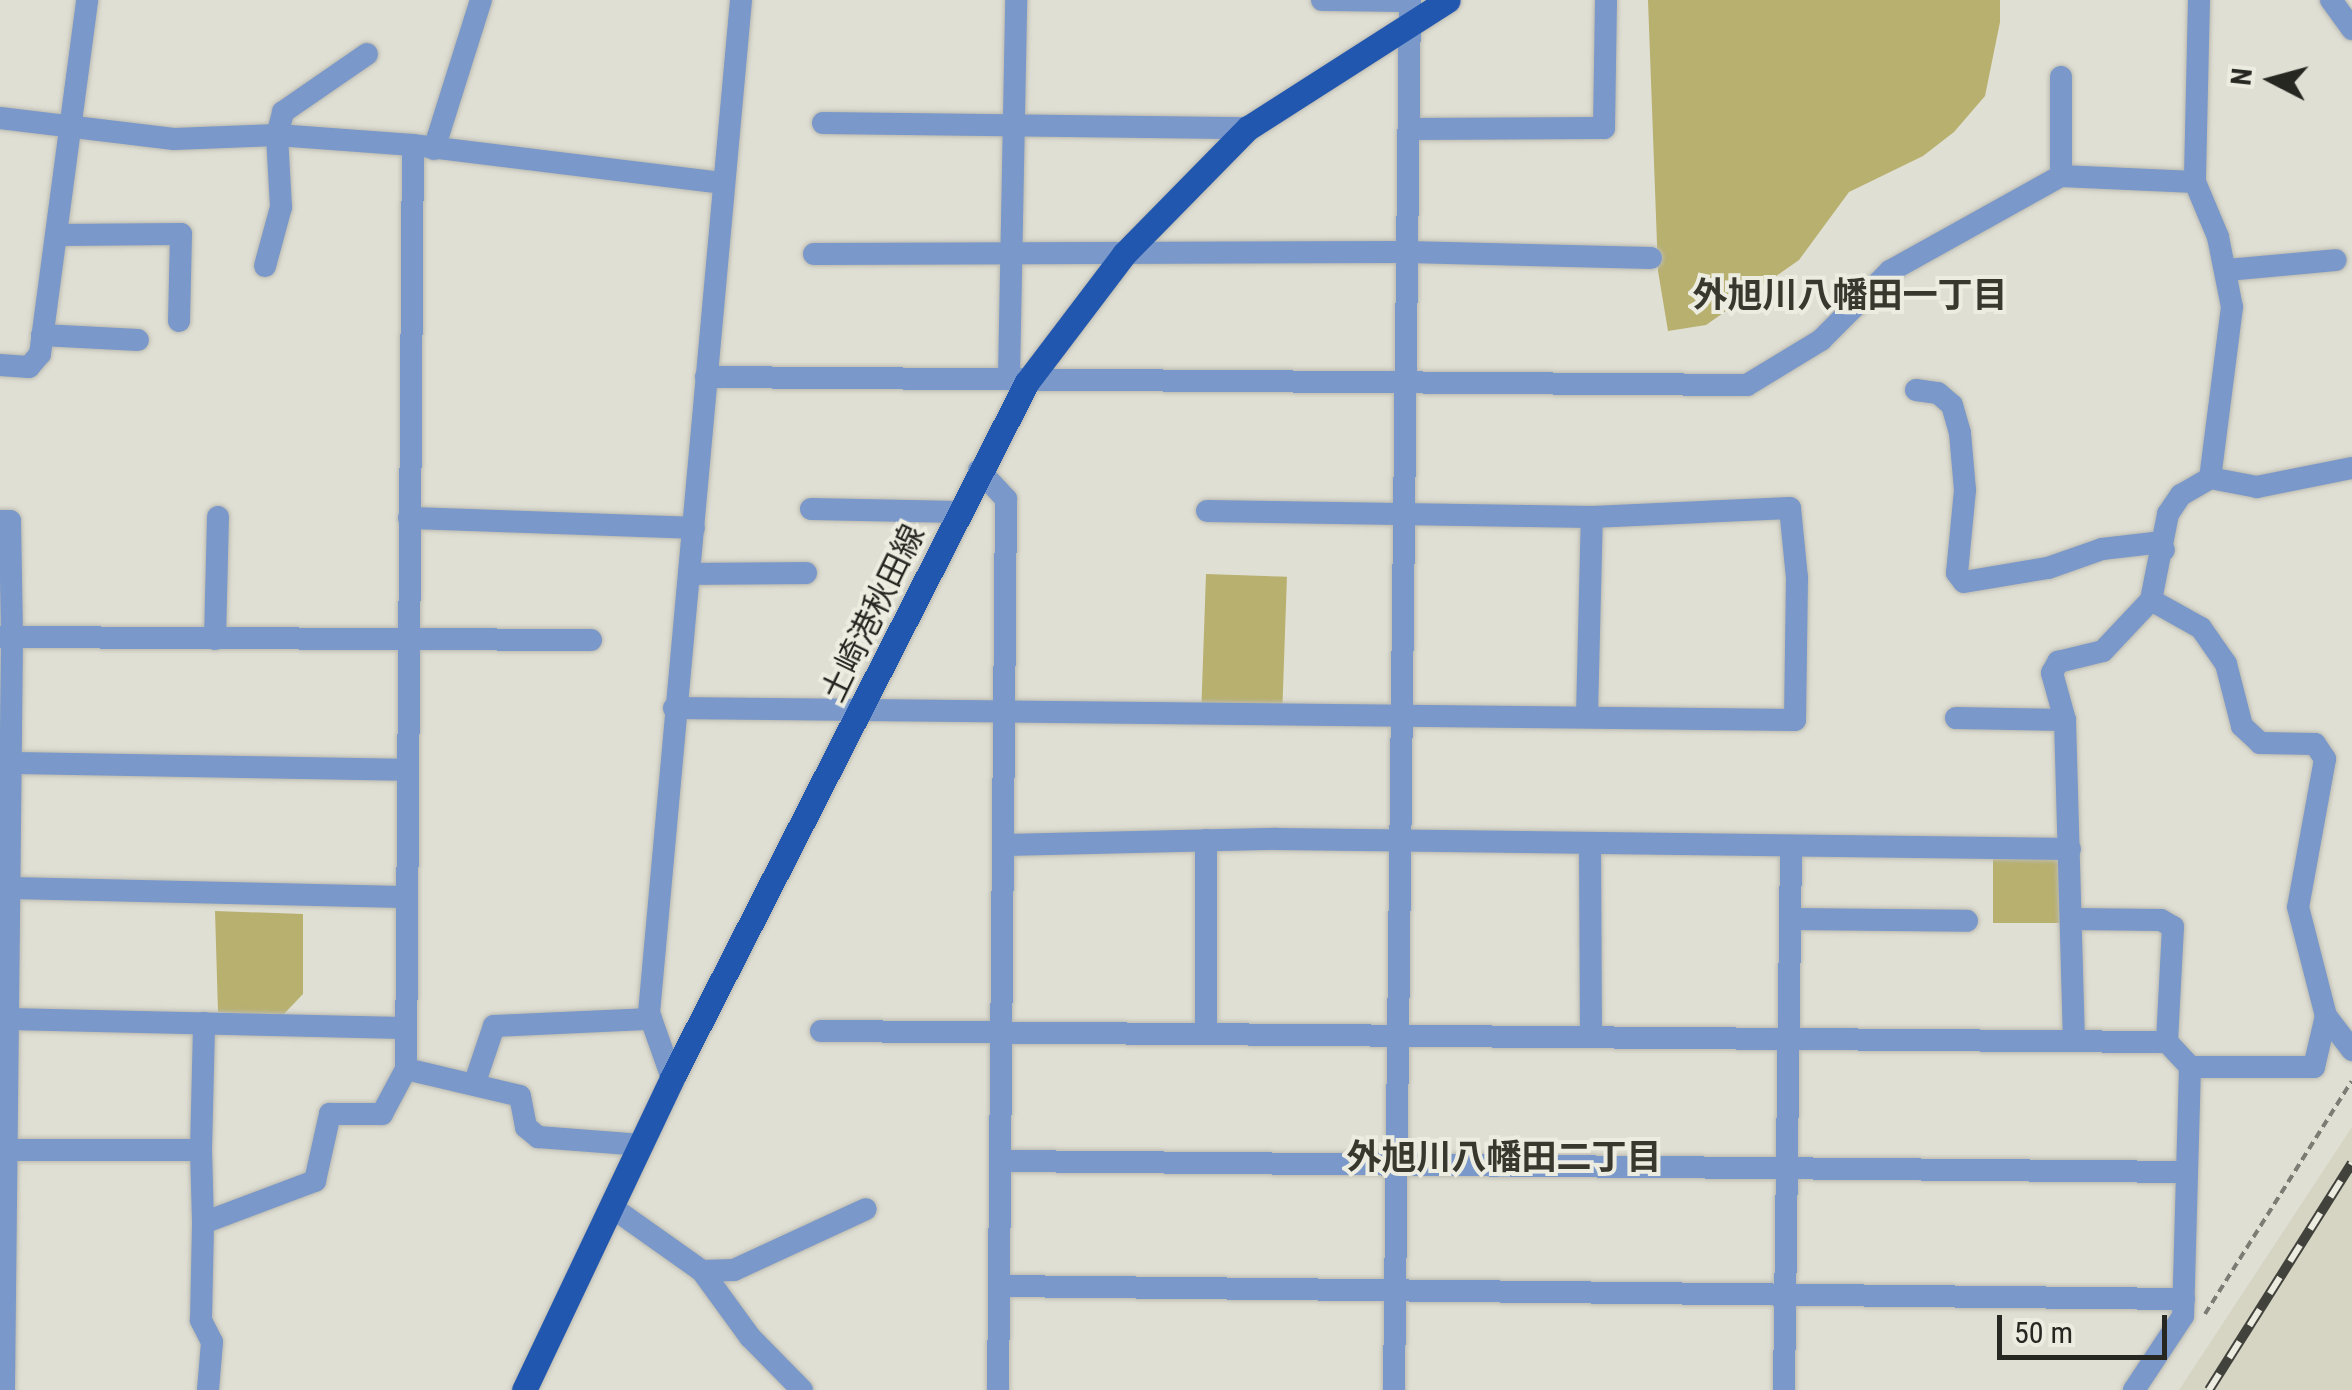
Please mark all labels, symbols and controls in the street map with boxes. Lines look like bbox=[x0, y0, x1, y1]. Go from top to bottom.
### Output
north arrow bbox=[2222, 30, 2322, 130]
text: N bbox=[2224, 67, 2259, 87]
district label: 外旭川八幡田一丁目 bbox=[1693, 275, 2007, 317]
street label: 土崎港秋田線 bbox=[814, 518, 932, 708]
district label: 外旭川八幡田二丁目 bbox=[1347, 1137, 1661, 1179]
scale bar bbox=[2002, 1295, 2172, 1357]
text: 50 m bbox=[2014, 1315, 2073, 1350]

